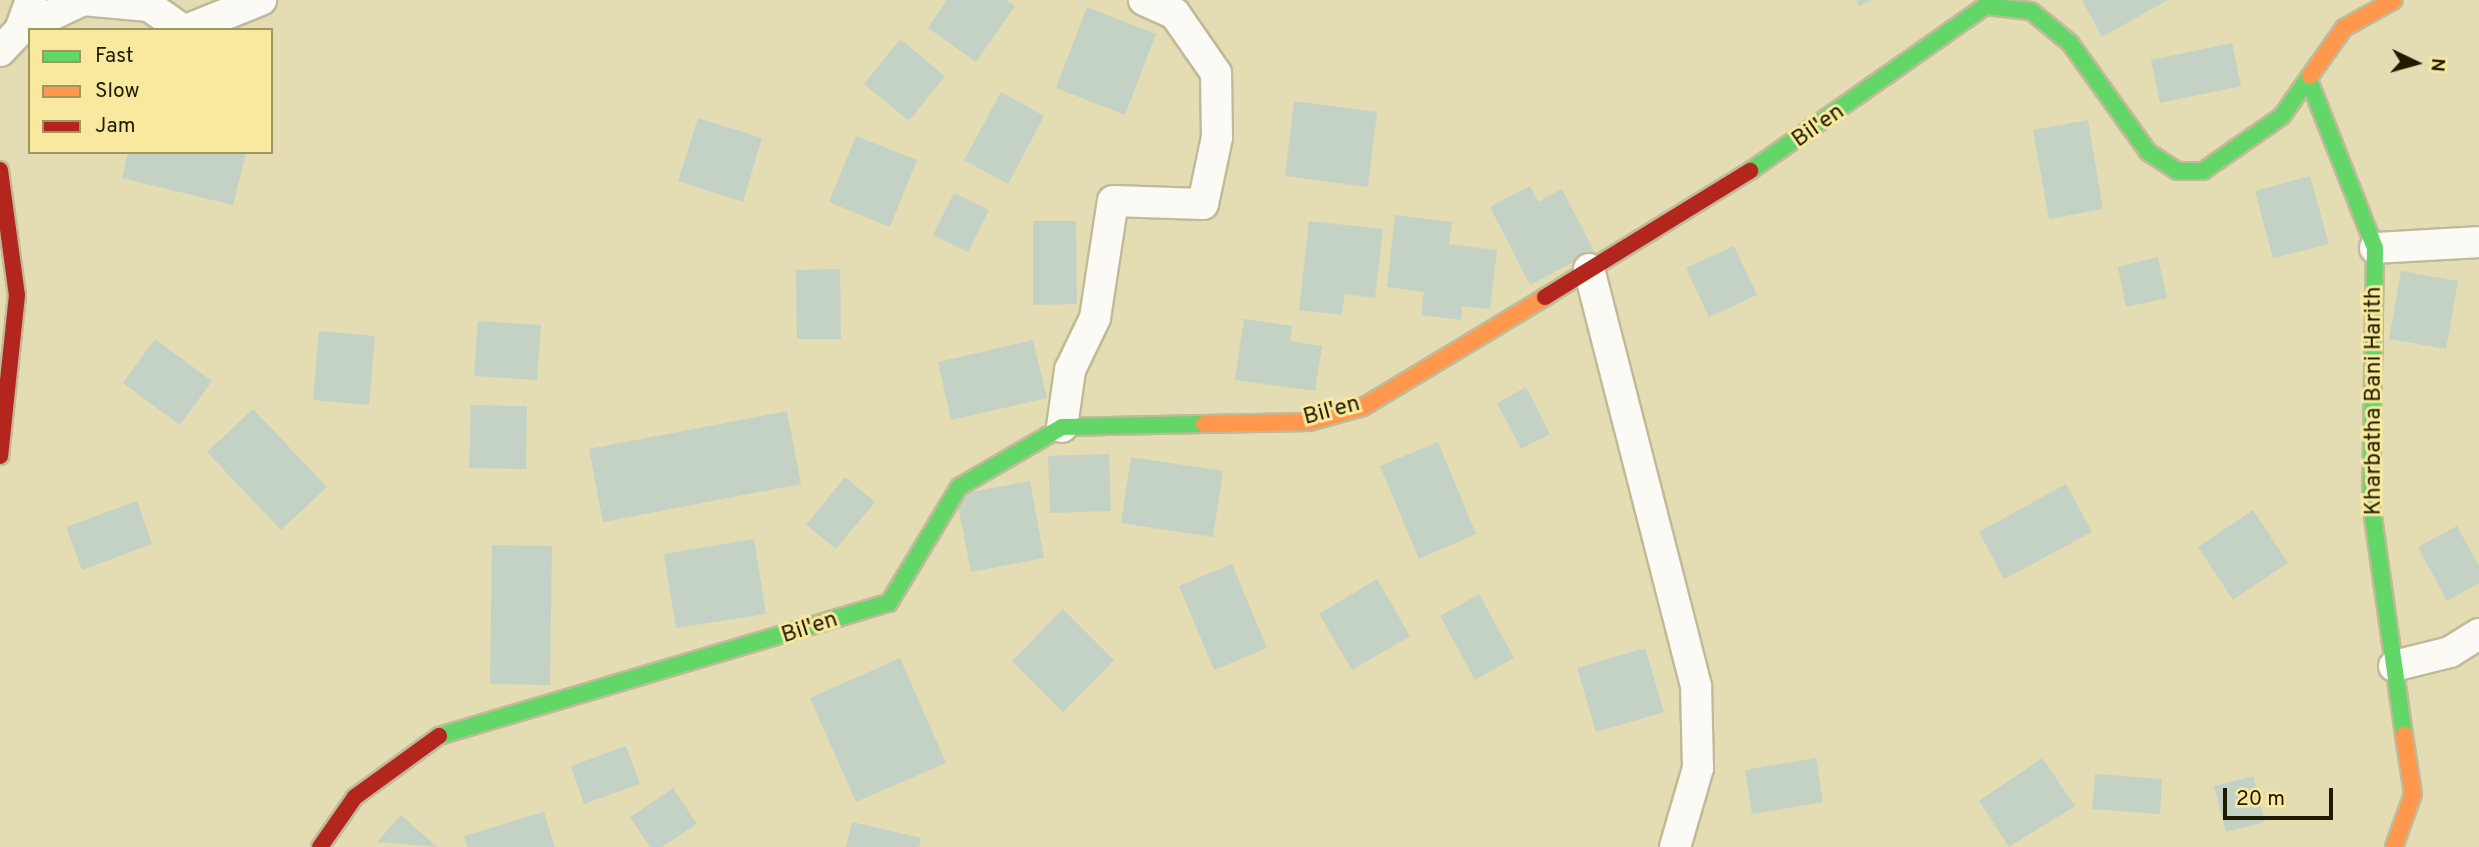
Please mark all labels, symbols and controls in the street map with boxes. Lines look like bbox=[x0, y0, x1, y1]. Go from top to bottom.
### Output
legend bbox=[28, 28, 273, 154]
north arrow bbox=[2381, 28, 2451, 98]
text: Fast bbox=[95, 43, 134, 70]
text: N bbox=[2424, 57, 2449, 73]
text: Slow bbox=[95, 78, 140, 105]
street label: Bil'en bbox=[1788, 99, 1850, 155]
text: Jam bbox=[95, 113, 136, 140]
street label: Kharbatha Bani Harith bbox=[2361, 287, 2389, 515]
street label: Bil'en bbox=[1301, 391, 1363, 433]
street label: Bil'en bbox=[778, 607, 842, 651]
scale bar bbox=[2227, 774, 2337, 818]
text: 20 m bbox=[2236, 786, 2285, 813]

